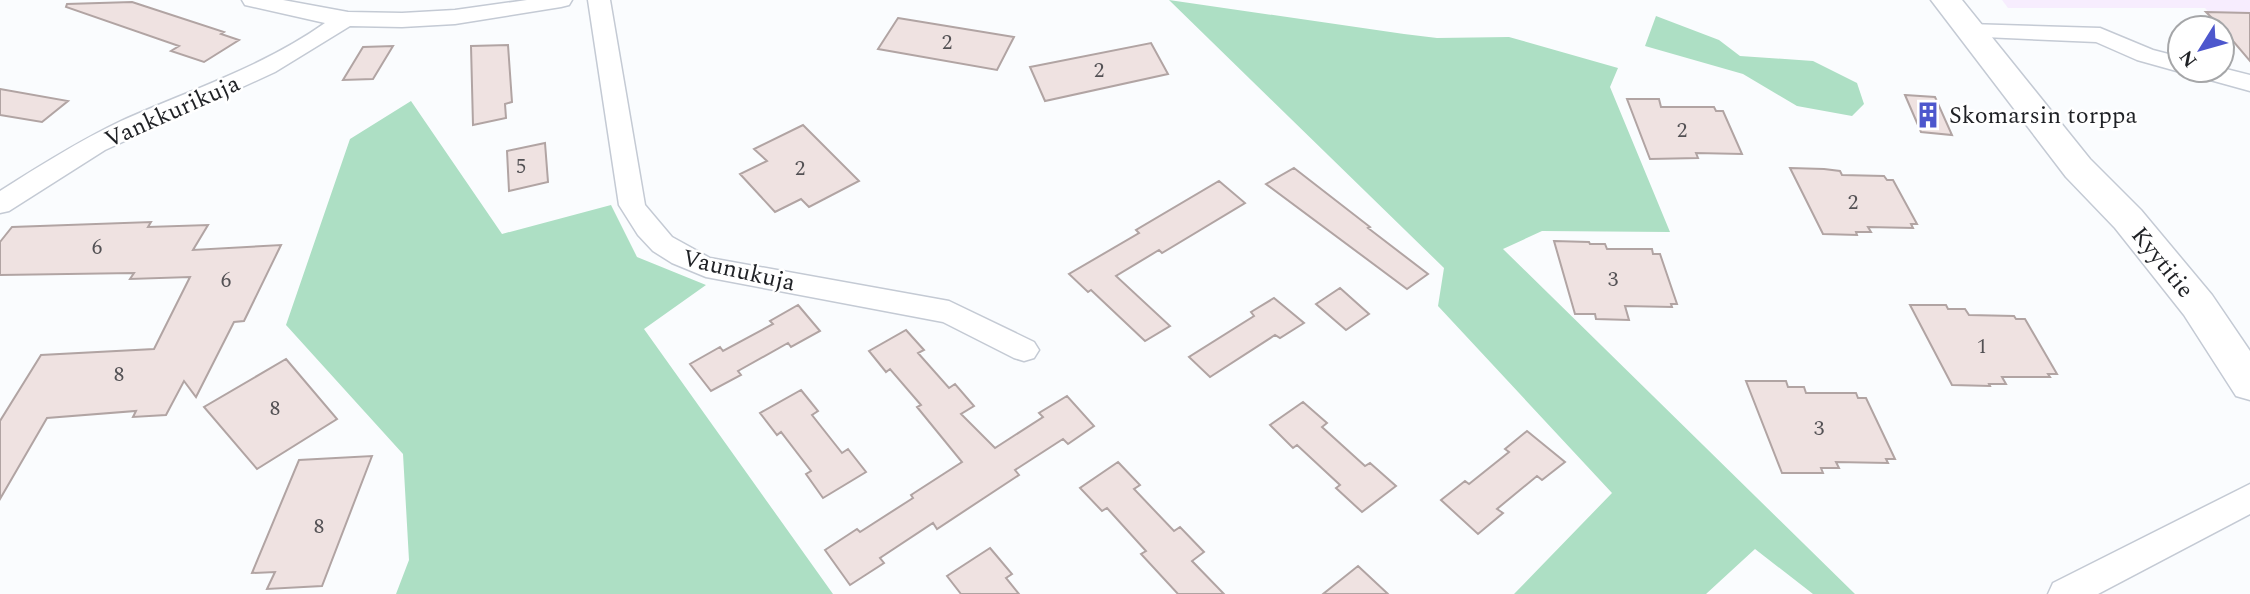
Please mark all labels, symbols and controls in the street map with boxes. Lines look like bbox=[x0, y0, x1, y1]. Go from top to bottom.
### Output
north arrow bbox=[2166, 14, 2236, 84]
house number: 2 bbox=[942, 27, 952, 59]
text: N bbox=[2172, 43, 2205, 73]
house number: 2 bbox=[1094, 55, 1104, 87]
street label: Vankkurikuja bbox=[99, 66, 246, 158]
place label: Skomarsin torppa bbox=[1949, 98, 2138, 134]
building icon: Skomarsin torppa bbox=[1913, 100, 1943, 130]
house number: 2 bbox=[1677, 115, 1687, 147]
house number: 5 bbox=[516, 151, 526, 183]
house number: 2 bbox=[795, 153, 805, 185]
house number: 2 bbox=[1848, 187, 1858, 219]
street label: Kyytitie bbox=[2122, 219, 2202, 306]
house number: 6 bbox=[92, 232, 102, 264]
street label: Vaunukuja bbox=[679, 240, 799, 302]
house number: 3 bbox=[1608, 264, 1619, 296]
house number: 6 bbox=[221, 265, 231, 297]
house number: 1 bbox=[1977, 331, 1987, 363]
house number: 8 bbox=[114, 359, 124, 391]
house number: 8 bbox=[270, 393, 280, 425]
house number: 3 bbox=[1814, 413, 1825, 445]
house number: 8 bbox=[314, 511, 324, 543]

